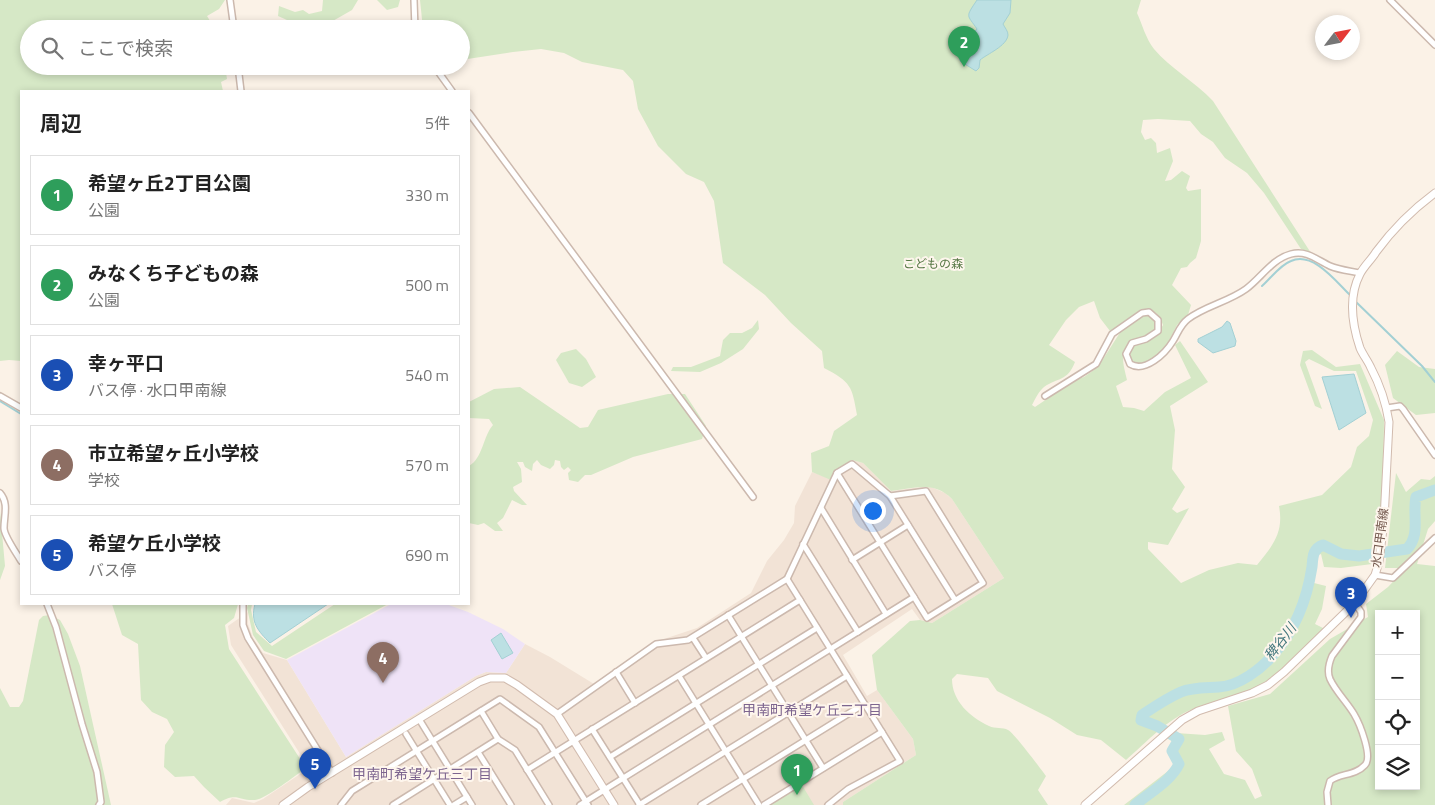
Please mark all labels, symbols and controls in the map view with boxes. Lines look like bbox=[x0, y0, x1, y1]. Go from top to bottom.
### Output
north arrow bbox=[1315, 15, 1360, 60]
search box bbox=[20, 20, 470, 75]
pin: 2 bbox=[948, 26, 980, 67]
text: ここで検索 bbox=[78, 33, 173, 62]
icon: search bbox=[38, 34, 66, 62]
text: 周辺 bbox=[40, 107, 82, 139]
text: 5件 bbox=[425, 111, 450, 135]
text: 希望ヶ丘2丁目公園 bbox=[88, 168, 251, 197]
text: 1 bbox=[53, 183, 61, 207]
text: 330 m bbox=[405, 183, 449, 207]
text: 公園 bbox=[88, 198, 120, 222]
park label: こどもの森 bbox=[903, 254, 963, 273]
text: みなくち子どもの森 bbox=[88, 258, 259, 287]
text: 2 bbox=[53, 273, 61, 297]
text: 500 m bbox=[405, 273, 449, 297]
text: 公園 bbox=[88, 288, 120, 312]
text: 幸ヶ平口 bbox=[88, 348, 164, 377]
text: 3 bbox=[53, 363, 61, 387]
text: 540 m bbox=[405, 363, 449, 387]
text: バス停 · 水口甲南線 bbox=[88, 378, 227, 402]
text: 市立希望ヶ丘小学校 bbox=[88, 438, 259, 467]
text: 4 bbox=[53, 453, 61, 477]
text: 570 m bbox=[405, 453, 449, 477]
text: 学校 bbox=[88, 468, 120, 492]
your location bbox=[860, 498, 886, 524]
street label: 水口甲南線 bbox=[1366, 507, 1393, 569]
text: 希望ケ丘小学校 bbox=[88, 528, 221, 557]
text: 5 bbox=[53, 543, 61, 567]
text: 690 m bbox=[405, 543, 449, 567]
text: バス停 bbox=[88, 558, 136, 582]
pin: 3 bbox=[1335, 577, 1367, 618]
map controls bbox=[1375, 610, 1420, 790]
button: + bbox=[1375, 610, 1420, 655]
water label: 稗谷川 bbox=[1259, 617, 1302, 665]
pin: 4 bbox=[367, 642, 399, 683]
button: − bbox=[1375, 655, 1420, 700]
district label: 甲南町希望ケ丘二丁目 bbox=[742, 699, 882, 720]
button: locate bbox=[1375, 700, 1420, 745]
button: layers bbox=[1375, 745, 1420, 790]
pin: 5 bbox=[299, 748, 331, 789]
pin: 1 bbox=[781, 754, 813, 795]
district label: 甲南町希望ケ丘三丁目 bbox=[352, 763, 492, 784]

